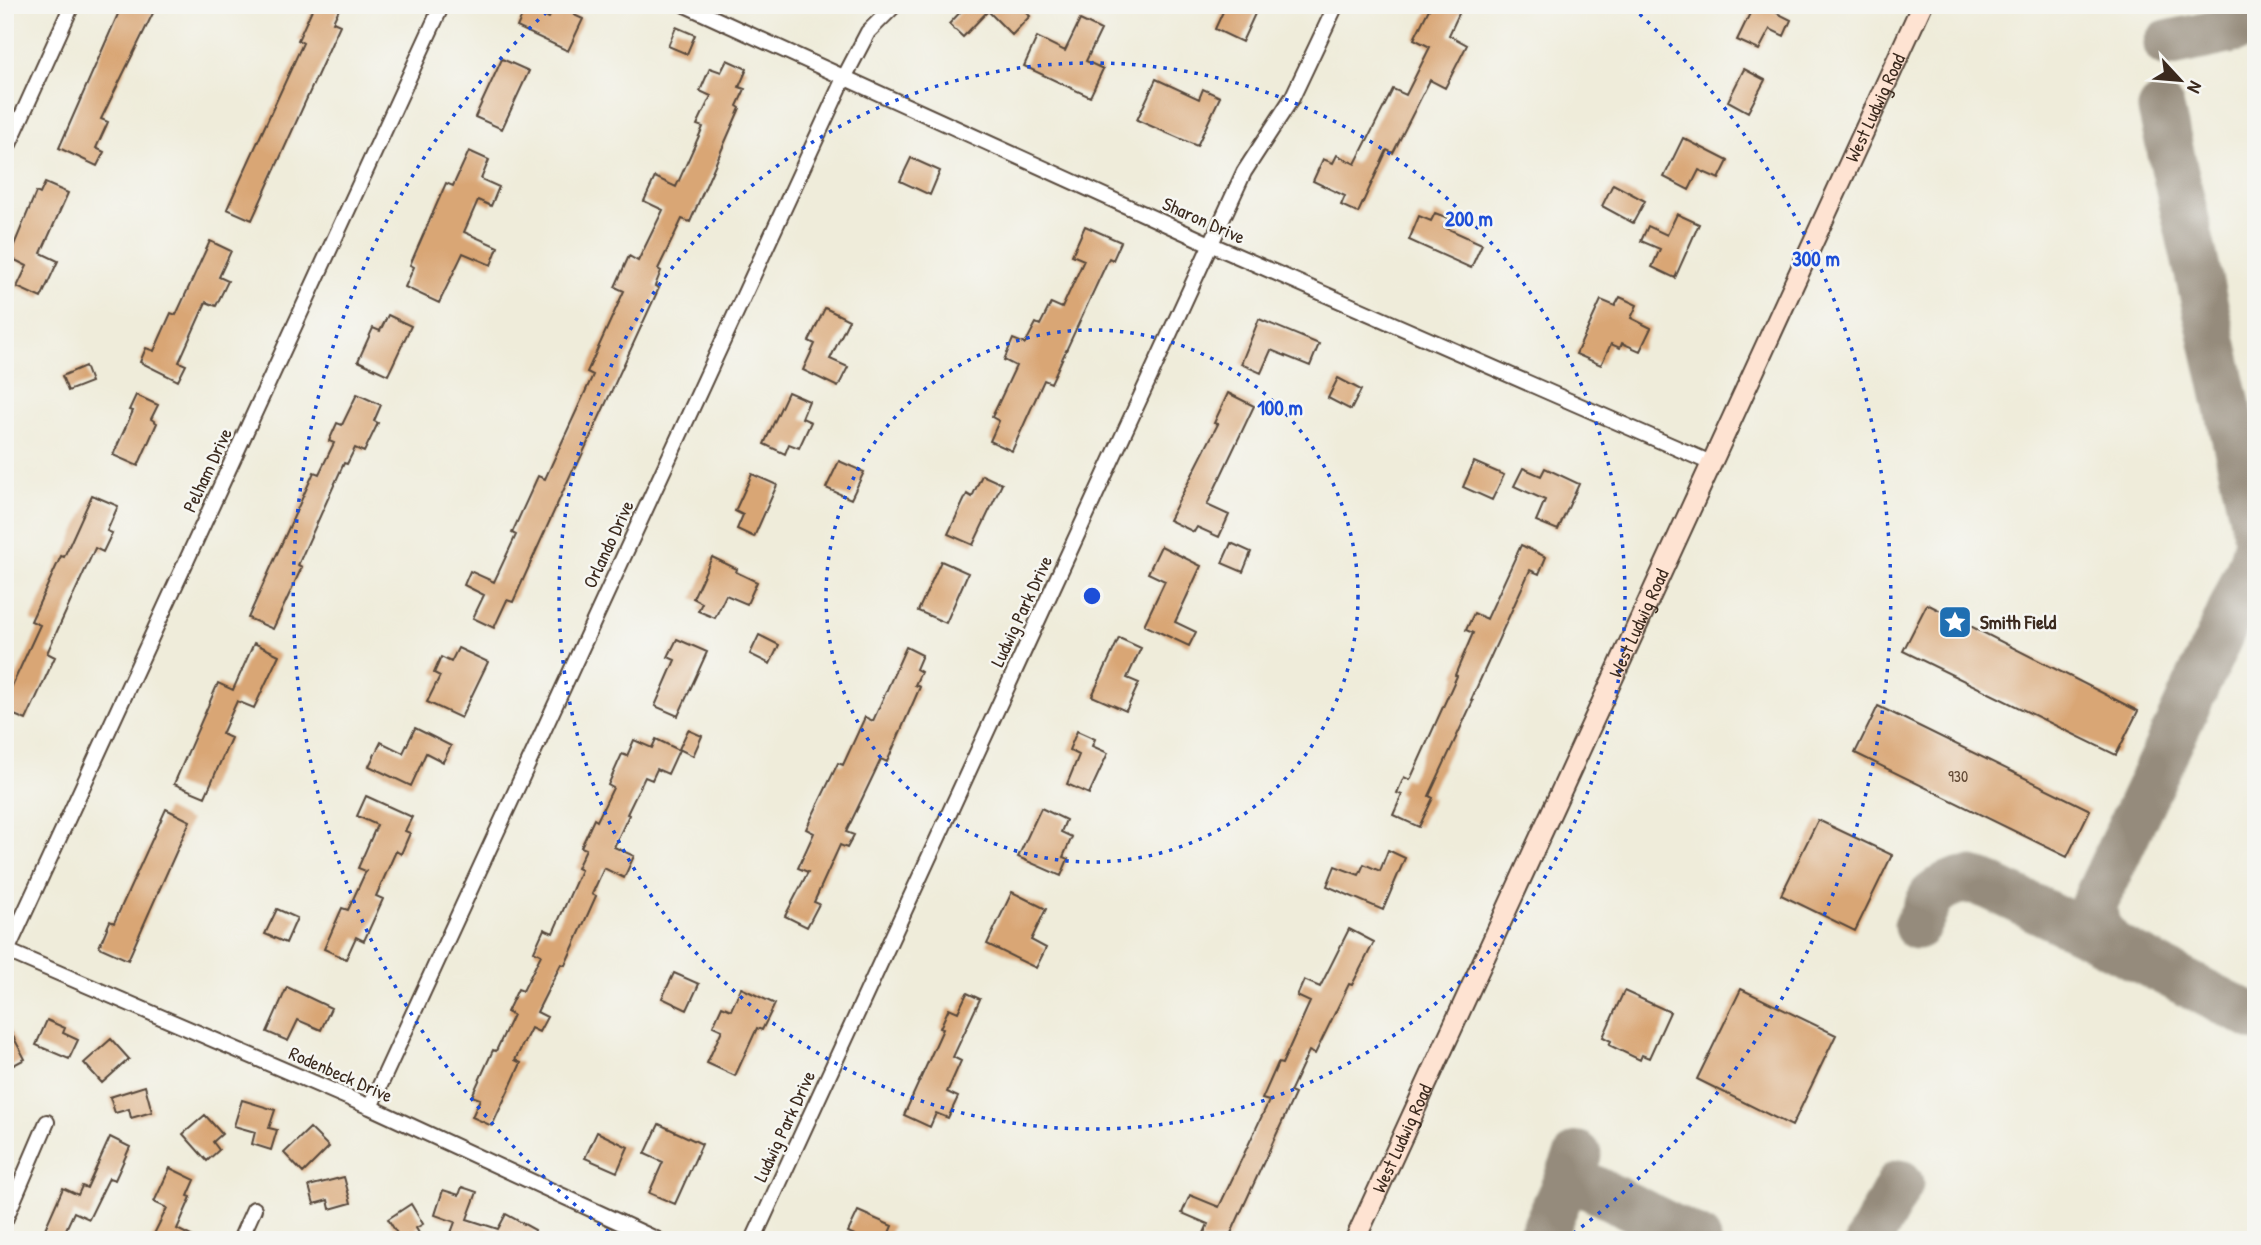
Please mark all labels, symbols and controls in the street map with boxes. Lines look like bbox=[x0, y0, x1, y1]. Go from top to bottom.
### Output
north arrow bbox=[2146, 46, 2216, 116]
street label: West Ludwig Road bbox=[1839, 49, 1911, 166]
text: N bbox=[2181, 77, 2209, 98]
street label: Sharon Drive bbox=[1159, 190, 1250, 250]
text: 200 m bbox=[1445, 204, 1493, 233]
text: 300 m bbox=[1792, 244, 1840, 273]
text: 100 m bbox=[1257, 393, 1303, 422]
street label: Pelham Drive bbox=[176, 423, 238, 516]
street label: Orlando Drive bbox=[576, 495, 640, 592]
street label: Ludwig Park Drive bbox=[984, 551, 1058, 671]
street label: West Ludwig Road bbox=[1602, 564, 1675, 681]
centre of rings bbox=[1080, 584, 1104, 608]
place icon: Smith Field bbox=[1936, 603, 1974, 641]
place label: Smith Field bbox=[1980, 609, 2057, 635]
house number: 930 bbox=[1948, 765, 1968, 787]
street label: Rodenbeck Drive bbox=[285, 1040, 397, 1109]
street label: Ludwig Park Drive bbox=[747, 1066, 821, 1186]
street label: West Ludwig Road bbox=[1366, 1079, 1438, 1197]

